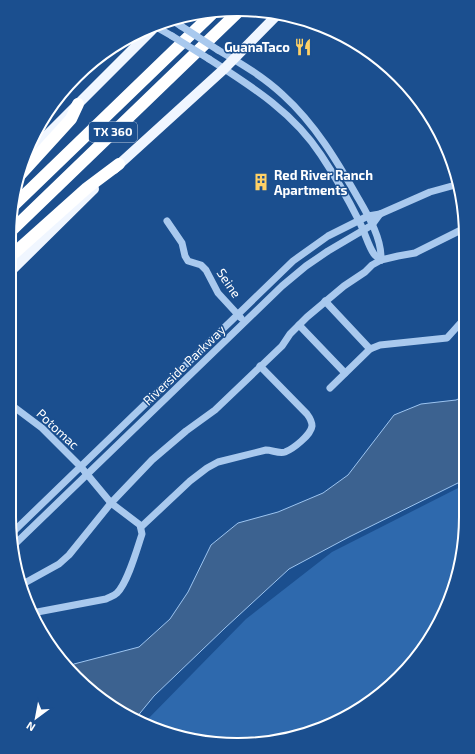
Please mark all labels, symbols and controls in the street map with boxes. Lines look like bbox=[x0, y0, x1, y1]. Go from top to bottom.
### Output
restaurant icon: GuanaTaco bbox=[293, 37, 313, 57]
place label: GuanaTaco bbox=[224, 39, 290, 55]
road number: TX 360 bbox=[89, 122, 137, 142]
place label: Red River Ranch Apartments bbox=[274, 167, 373, 198]
building icon: Red River Ranch Apartments bbox=[251, 172, 271, 192]
street label: Seine bbox=[213, 265, 245, 301]
street label: Riverside Parkway bbox=[139, 321, 229, 409]
street label: Potomac bbox=[33, 405, 83, 453]
north arrow bbox=[16, 698, 56, 738]
text: N bbox=[24, 719, 37, 735]

